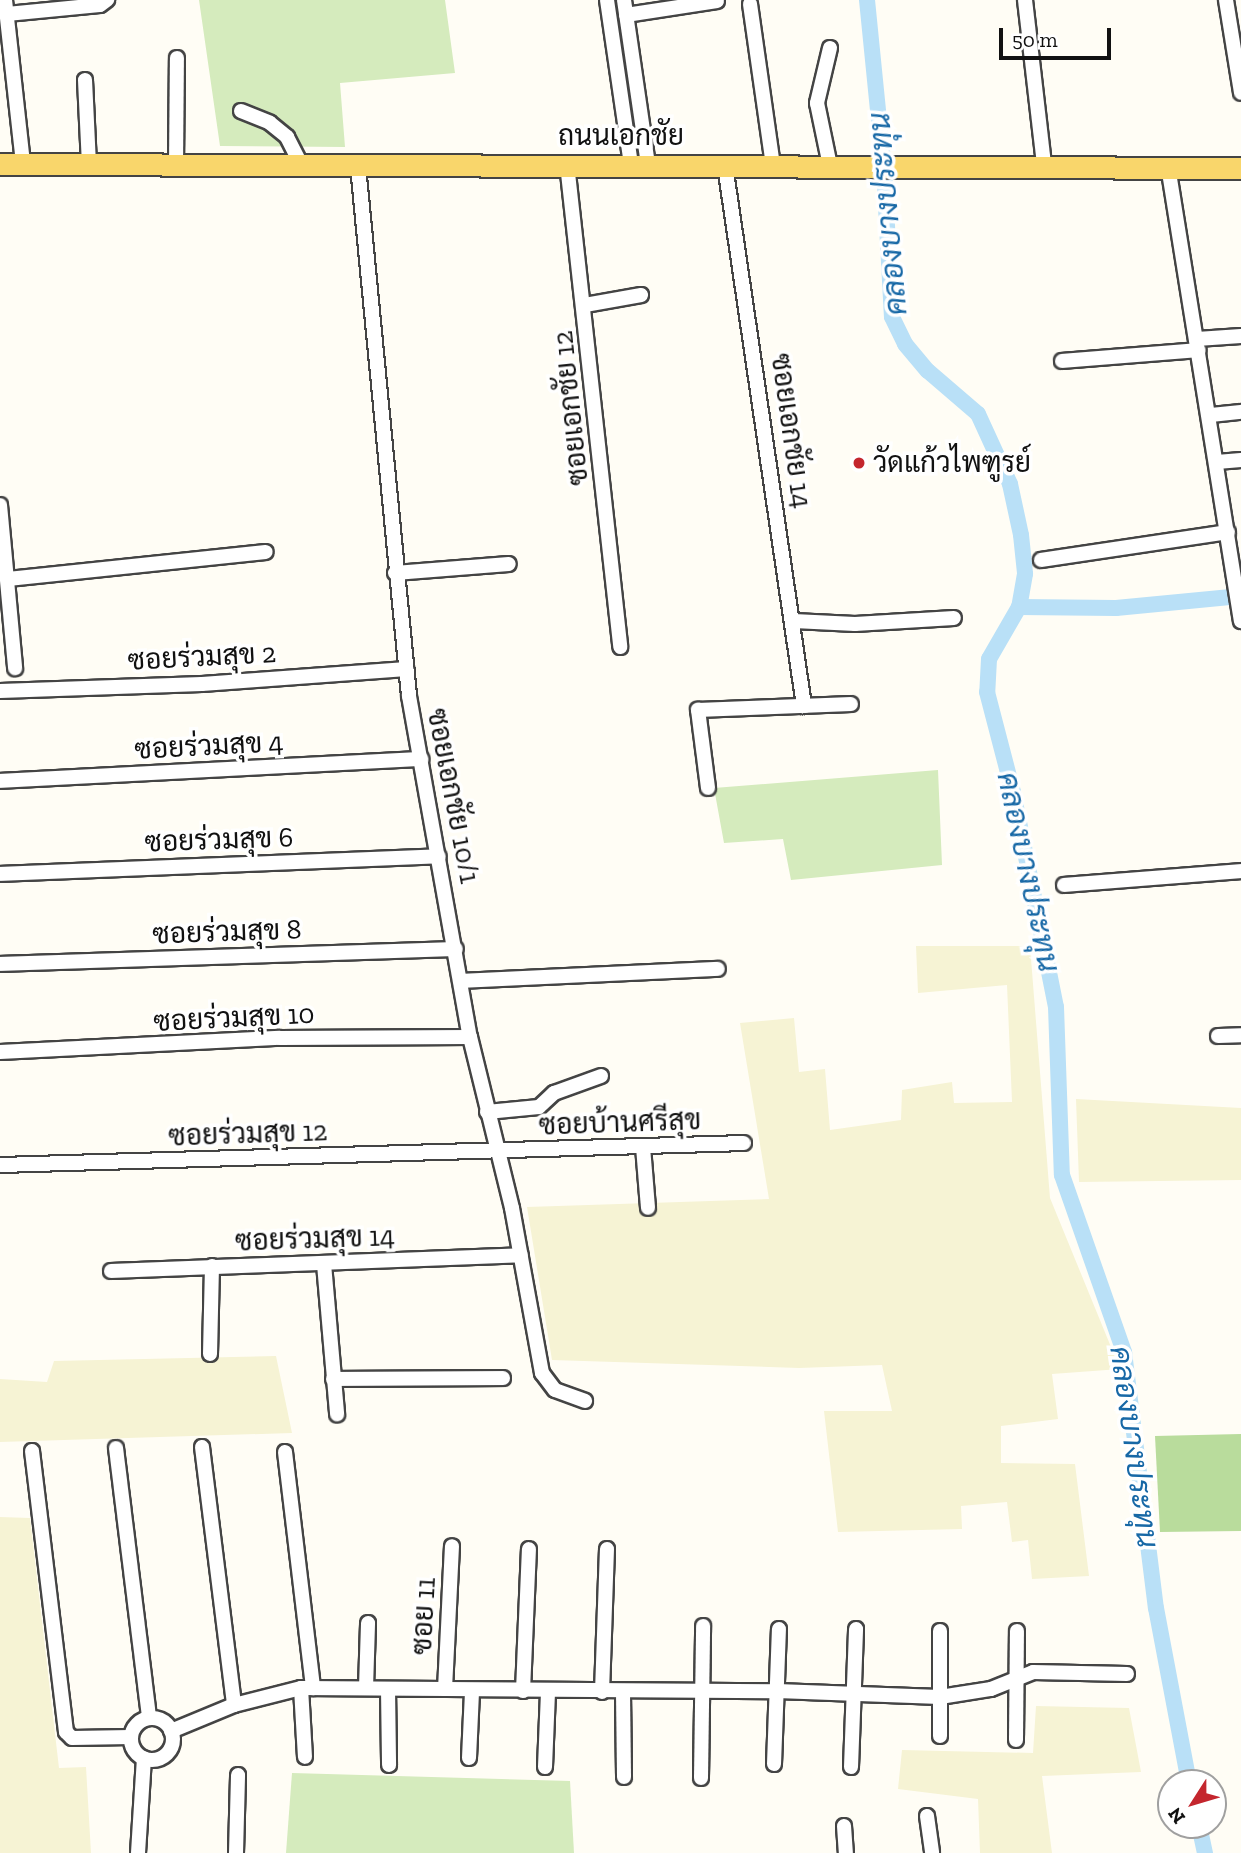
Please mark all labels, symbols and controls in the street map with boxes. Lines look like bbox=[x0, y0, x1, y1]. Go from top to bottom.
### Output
scale bar bbox=[1003, 14, 1115, 58]
text: 50 m bbox=[1012, 27, 1058, 52]
water label: คลองบางประทุน bbox=[861, 111, 915, 317]
street label: ถนนเอกชัย bbox=[558, 119, 684, 153]
street label: ซอยเอกชัย 12 bbox=[546, 329, 596, 487]
street label: ซอยเอกชัย 14 bbox=[763, 351, 819, 511]
place label: วัดแก้วไพฑูรย์ bbox=[873, 446, 1031, 480]
marker: วัดแก้วไพฑูรย์ bbox=[851, 455, 867, 471]
street label: ซอยร่วมสุข 2 bbox=[127, 636, 277, 678]
street label: ซอยเอกชัย 10/1 bbox=[420, 706, 486, 886]
street label: ซอยร่วมสุข 4 bbox=[134, 725, 284, 767]
water label: คลองบางประทุน bbox=[989, 769, 1067, 975]
street label: ซอยร่วมสุข 6 bbox=[144, 821, 294, 859]
street label: ซอยร่วมสุข 8 bbox=[152, 913, 302, 951]
street label: ซอยร่วมสุข 10 bbox=[153, 997, 315, 1039]
street label: ซอยบ้านศรีสุข bbox=[538, 1103, 702, 1143]
street label: ซอยร่วมสุข 12 bbox=[168, 1114, 328, 1154]
street label: ซอยร่วมสุข 14 bbox=[235, 1219, 395, 1259]
water label: คลองบางประทุน bbox=[1102, 1344, 1166, 1550]
street label: ซอย 11 bbox=[405, 1576, 443, 1656]
north arrow bbox=[1157, 1769, 1227, 1839]
text: N bbox=[1163, 1803, 1190, 1828]

